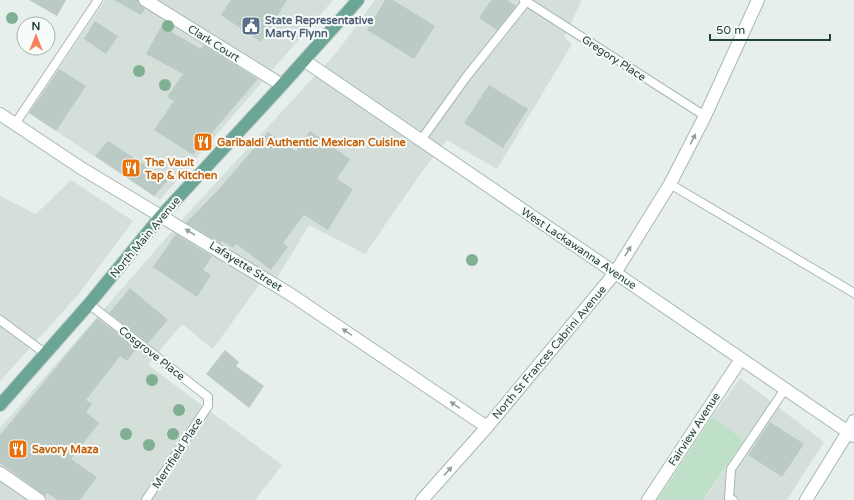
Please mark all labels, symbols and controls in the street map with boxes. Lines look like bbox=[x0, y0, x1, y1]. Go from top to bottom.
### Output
place label: State Representative Marty Flynn bbox=[265, 14, 374, 41]
public building icon: State Representative Marty Flynn bbox=[240, 15, 262, 37]
north arrow bbox=[16, 16, 56, 56]
scale bar bbox=[710, 16, 830, 42]
text: N bbox=[32, 20, 40, 33]
street label: Clark Court bbox=[185, 22, 242, 65]
text: 50 m bbox=[716, 23, 745, 37]
street label: Gregory Place bbox=[579, 33, 648, 84]
restaurant icon: Garibaldi Authentic Mexican Cuisine bbox=[192, 131, 214, 153]
one-way arrow bbox=[690, 133, 696, 145]
place label: Garibaldi Authentic Mexican Cuisine bbox=[217, 136, 407, 149]
place label: The Vault Tap & Kitchen bbox=[144, 156, 218, 183]
restaurant icon: The Vault Tap & Kitchen bbox=[120, 157, 142, 179]
street label: North Main Avenue bbox=[108, 194, 183, 281]
street label: West Lackawanna Avenue bbox=[519, 205, 639, 292]
one-way arrow bbox=[185, 228, 195, 236]
street label: Lafayette Street bbox=[207, 239, 285, 294]
one-way arrow bbox=[624, 246, 632, 257]
street label: North St Frances Cabrini Avenue bbox=[490, 283, 609, 422]
street label: Cosgrove Place bbox=[116, 324, 187, 383]
one-way arrow bbox=[342, 328, 352, 336]
street label: Fairview Avenue bbox=[666, 390, 723, 468]
one-way arrow bbox=[449, 401, 460, 409]
street label: Merrifield Place bbox=[150, 415, 205, 491]
restaurant icon: Savory Maza bbox=[7, 438, 29, 460]
place label: Savory Maza bbox=[32, 443, 99, 457]
one-way arrow bbox=[443, 466, 453, 476]

